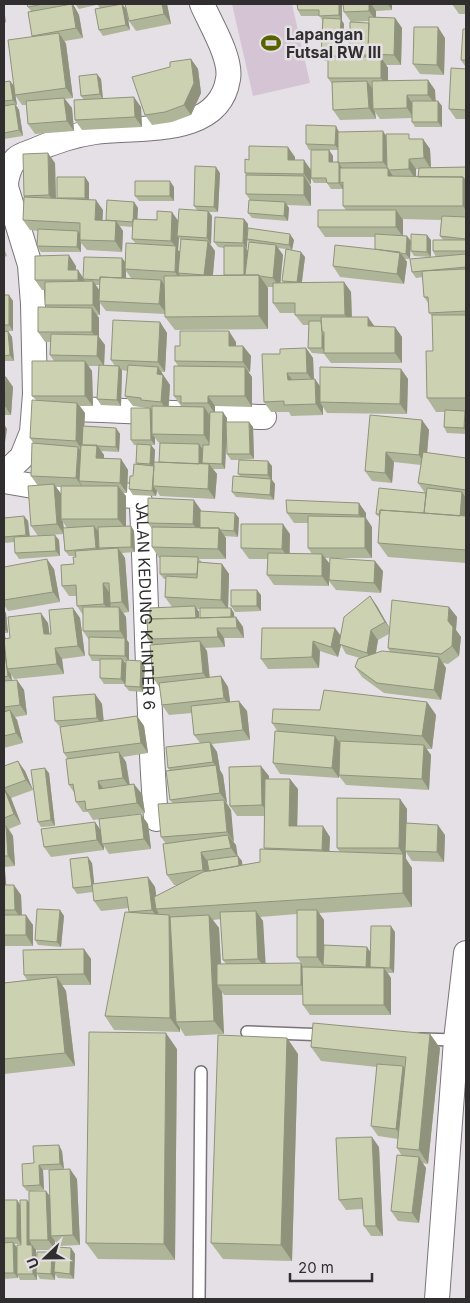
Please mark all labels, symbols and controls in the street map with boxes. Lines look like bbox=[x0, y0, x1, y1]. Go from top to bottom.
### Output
place label: Lapangan Futsal RW III bbox=[286, 24, 381, 62]
sports icon: Lapangan Futsal RW III bbox=[260, 32, 282, 54]
street label: JALAN KEDUNG KLINTER 6 bbox=[131, 497, 160, 711]
north arrow bbox=[20, 1233, 70, 1283]
scale bar bbox=[290, 1250, 372, 1282]
text: U bbox=[23, 1255, 42, 1271]
text: 20 m bbox=[298, 1258, 334, 1277]

